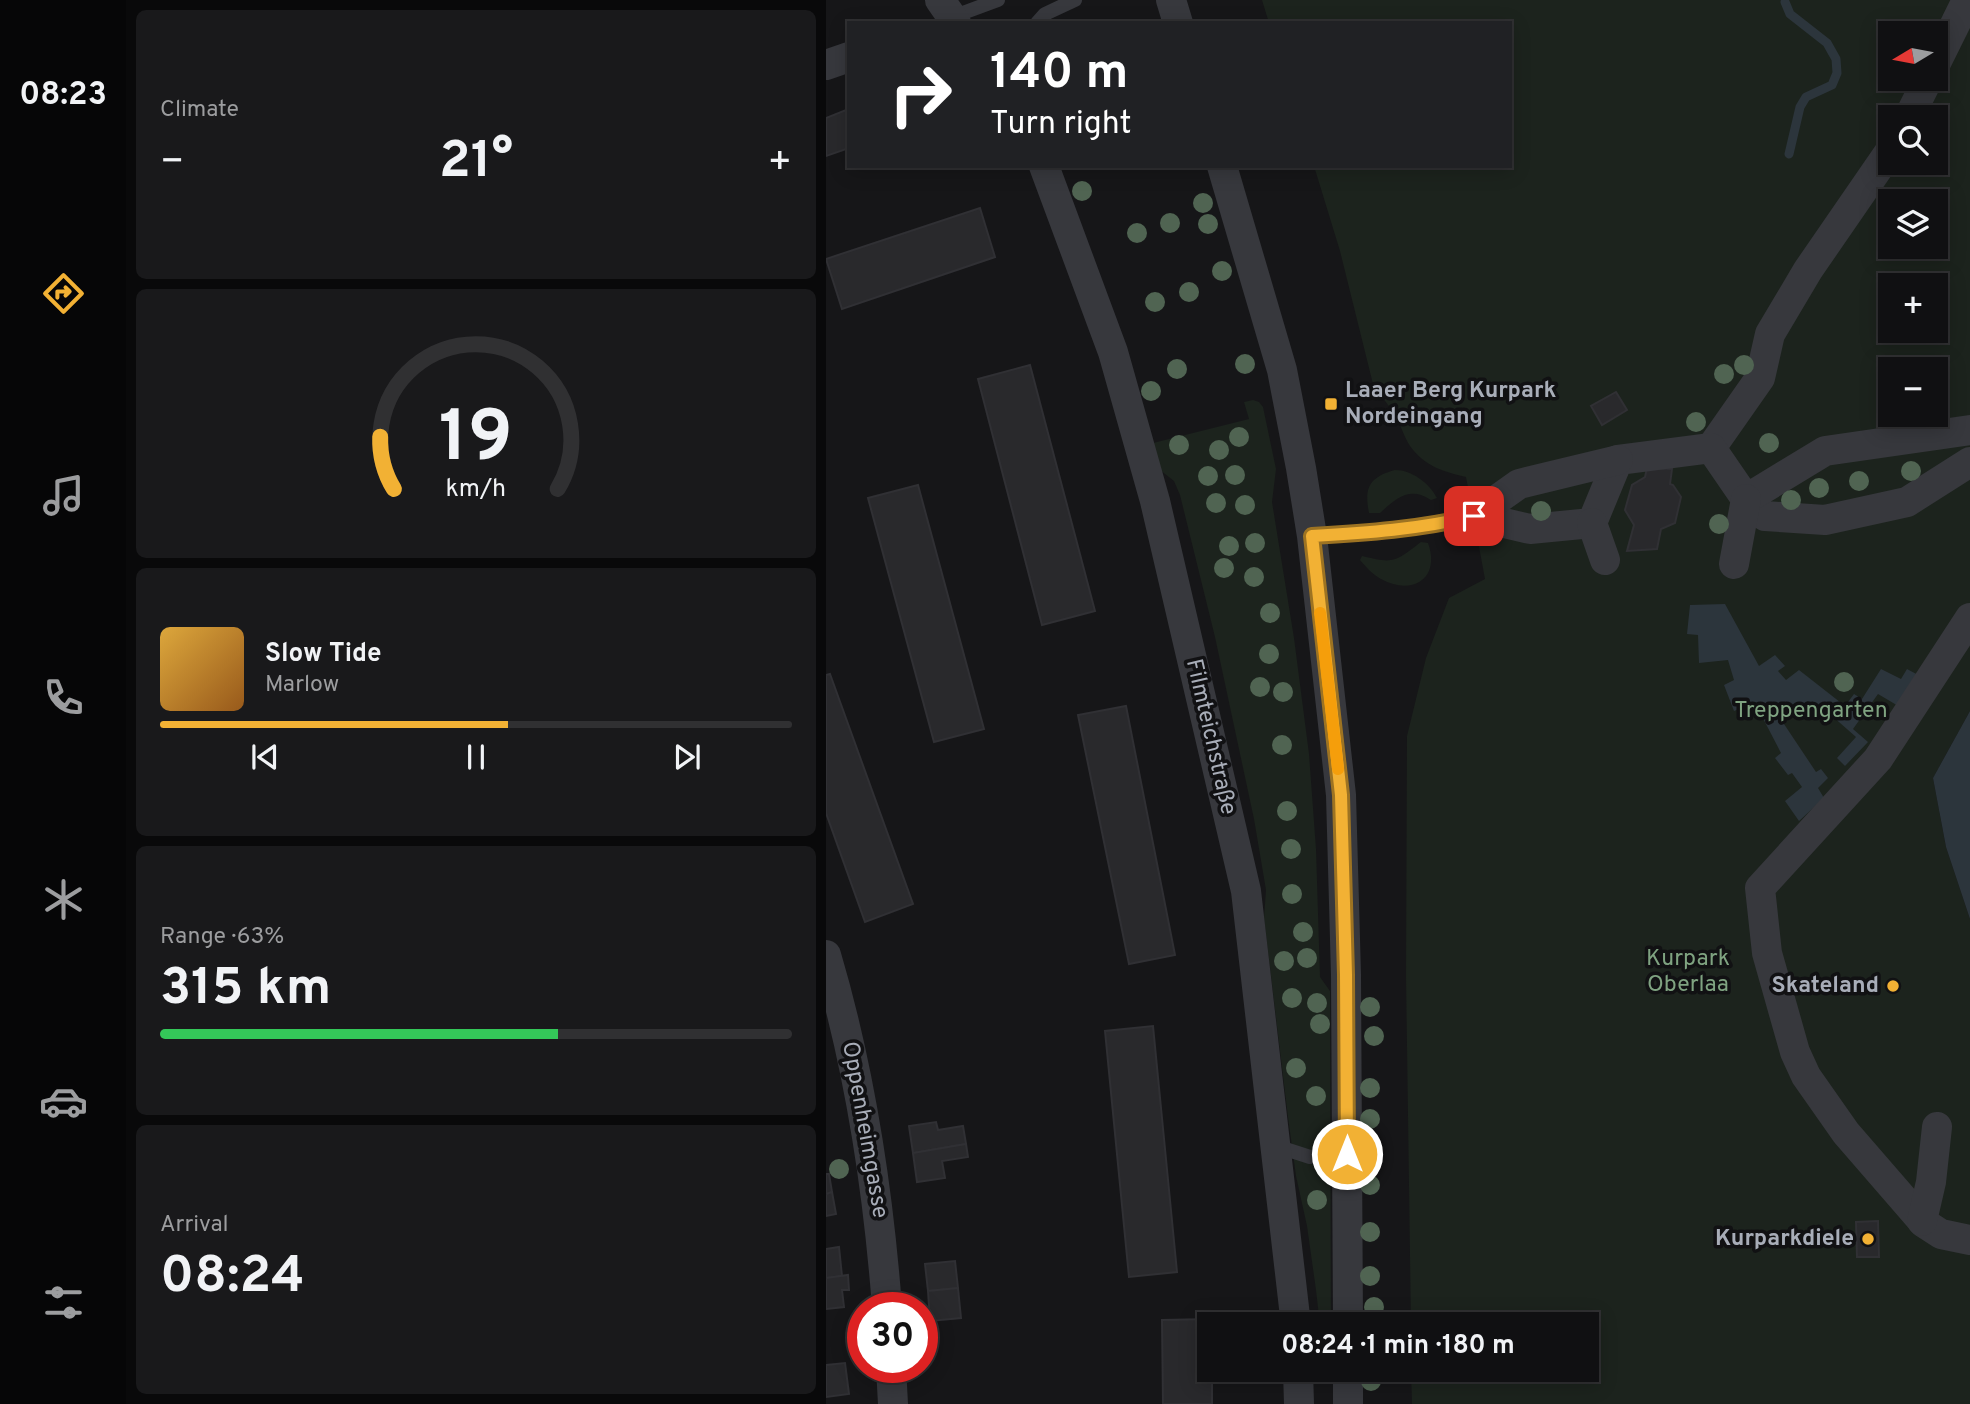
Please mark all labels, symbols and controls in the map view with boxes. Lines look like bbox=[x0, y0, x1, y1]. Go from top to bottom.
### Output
north arrow bbox=[1878, 21, 1948, 91]
map controls bbox=[1878, 21, 1948, 427]
text: 140 m bbox=[990, 44, 1129, 106]
icon: right bbox=[875, 49, 966, 140]
text: 08:23 bbox=[19, 76, 107, 116]
text: Climate bbox=[160, 96, 239, 125]
text: Turn right bbox=[990, 105, 1132, 145]
button: search bbox=[1878, 105, 1948, 175]
text: 21° bbox=[439, 130, 513, 196]
text: − bbox=[160, 139, 185, 188]
text: + bbox=[767, 139, 792, 188]
button: layers bbox=[1878, 189, 1948, 259]
icon: directions bbox=[39, 269, 88, 318]
button: + bbox=[1878, 273, 1948, 343]
button: − bbox=[1878, 357, 1948, 427]
place label: Laaer Berg Kurpark Nordeingang bbox=[1345, 377, 1556, 432]
text: 19 bbox=[439, 396, 513, 488]
marker: Laaer Berg Kurpark Nordeingang bbox=[1323, 396, 1339, 412]
icon: music bbox=[39, 471, 88, 520]
text: km/h bbox=[446, 474, 506, 506]
pin bbox=[1444, 486, 1504, 546]
icon: arrive bbox=[1455, 497, 1493, 535]
text: Slow Tide bbox=[265, 638, 382, 671]
street label: Filmteichstraße bbox=[1178, 656, 1242, 818]
text: Marlow bbox=[265, 671, 339, 700]
icon: phone bbox=[39, 673, 88, 722]
park label: Treppengarten bbox=[1734, 697, 1888, 726]
icon: previous bbox=[246, 738, 284, 776]
icon: pause bbox=[457, 738, 495, 776]
icon: next bbox=[668, 738, 706, 776]
icon: climate bbox=[39, 875, 88, 924]
text: Range · 63% bbox=[160, 923, 284, 952]
park label: Kurpark Oberlaa bbox=[1646, 945, 1730, 1000]
text: 315 km bbox=[160, 957, 331, 1023]
place label: Skateland bbox=[1772, 972, 1879, 1001]
marker: Skateland bbox=[1885, 978, 1901, 994]
street label: Oppenheimgasse bbox=[834, 1039, 894, 1221]
icon: car bbox=[39, 1077, 88, 1126]
position arrow bbox=[1310, 1117, 1384, 1191]
text: Arrival bbox=[160, 1211, 229, 1240]
place label: Kurparkdiele bbox=[1715, 1225, 1854, 1254]
marker: Kurparkdiele bbox=[1860, 1231, 1876, 1247]
text: 08:24 bbox=[160, 1245, 305, 1311]
icon: filters bbox=[39, 1278, 88, 1327]
speed limit sign: 30 bbox=[847, 1292, 938, 1383]
text: 08:24 · 1 min · 180 m bbox=[1281, 1330, 1515, 1363]

